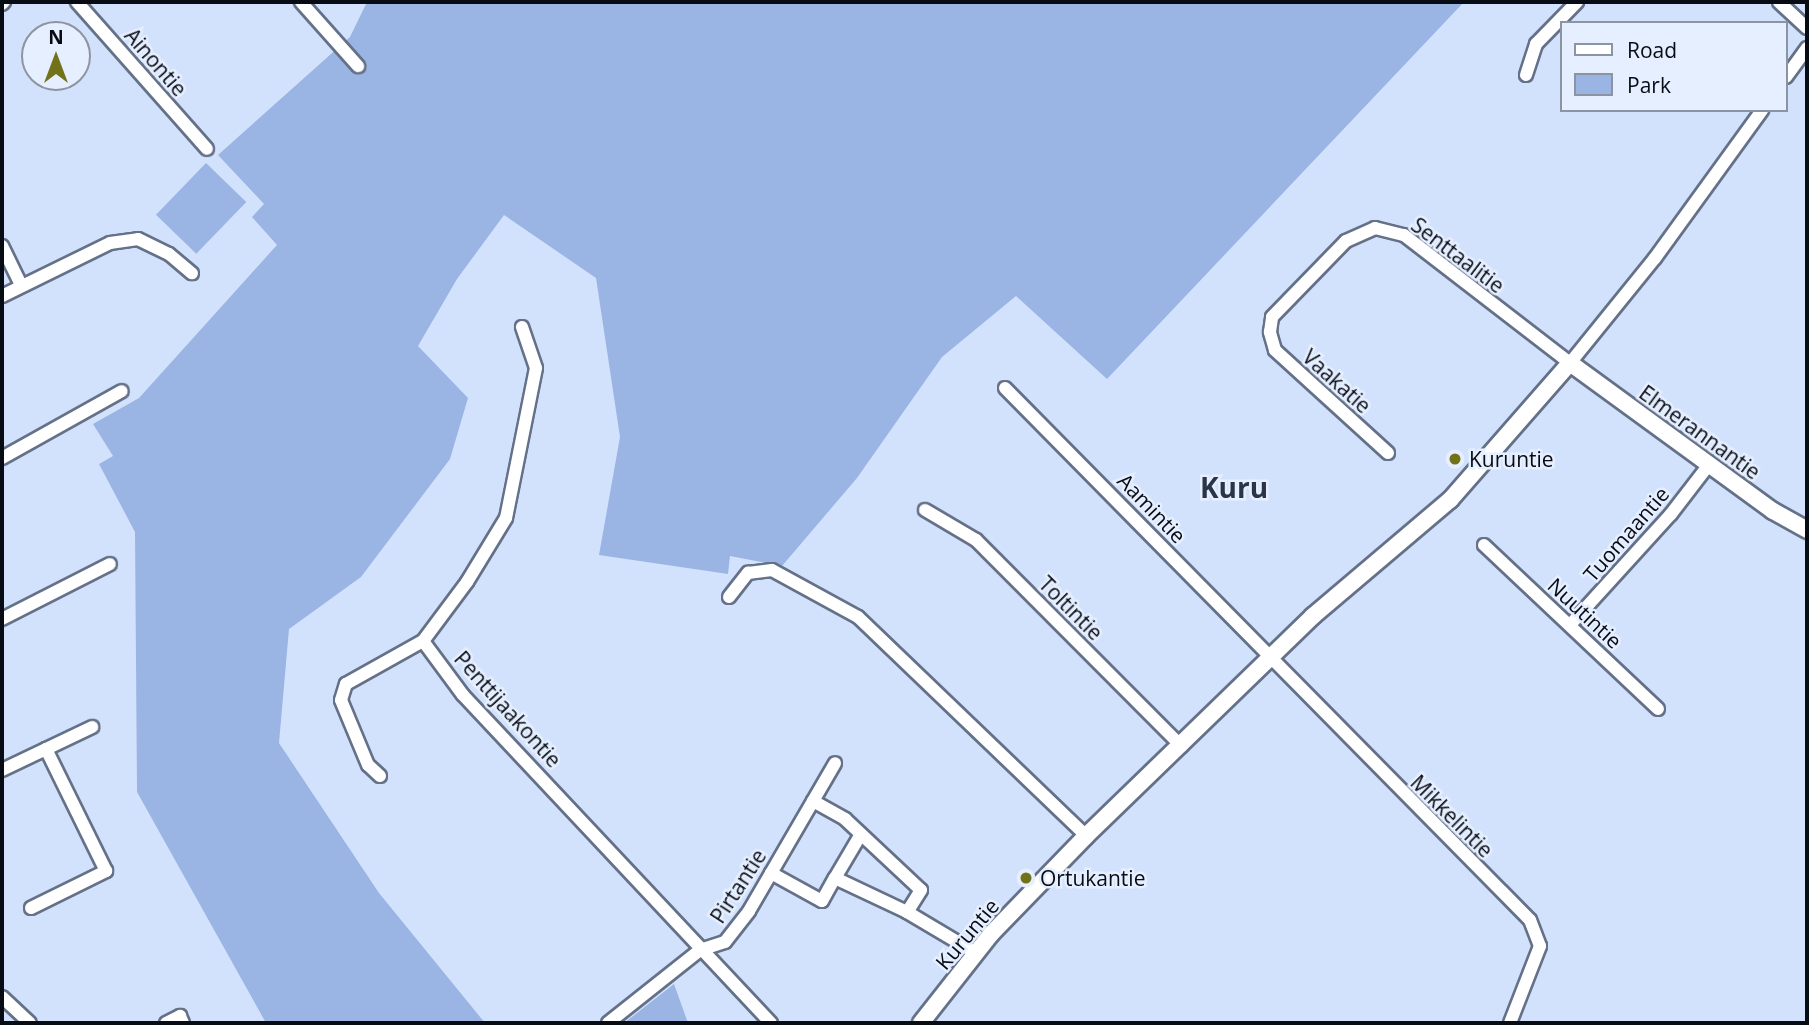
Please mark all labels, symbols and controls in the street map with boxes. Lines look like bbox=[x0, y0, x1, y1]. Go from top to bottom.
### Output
north arrow bbox=[21, 21, 91, 91]
legend bbox=[1560, 21, 1788, 112]
street label: Ainontie bbox=[120, 23, 192, 101]
text: N bbox=[48, 24, 64, 50]
text: Road bbox=[1627, 36, 1677, 64]
text: Park bbox=[1627, 71, 1671, 99]
street label: Senttaalitie bbox=[1407, 212, 1509, 298]
street label: Vaakatie bbox=[1298, 344, 1376, 418]
street label: Elmerannantie bbox=[1635, 380, 1765, 484]
place label: Kuruntie bbox=[1469, 446, 1554, 472]
marker: Kuruntie bbox=[1447, 451, 1463, 467]
street label: Aamintie bbox=[1113, 468, 1191, 548]
district label: Kuru bbox=[1200, 470, 1268, 504]
street label: Tuomaantie bbox=[1578, 481, 1674, 587]
street label: Toltintie bbox=[1034, 571, 1108, 645]
street label: Nuutintie bbox=[1543, 572, 1627, 654]
street label: Penttijaakontie bbox=[449, 646, 567, 772]
street label: Mikkelintie bbox=[1406, 770, 1498, 862]
street label: Pirtantie bbox=[705, 844, 771, 928]
place label: Ortukantie bbox=[1040, 865, 1145, 891]
marker: Ortukantie bbox=[1018, 870, 1034, 886]
street label: Kuruntie bbox=[930, 893, 1004, 975]

